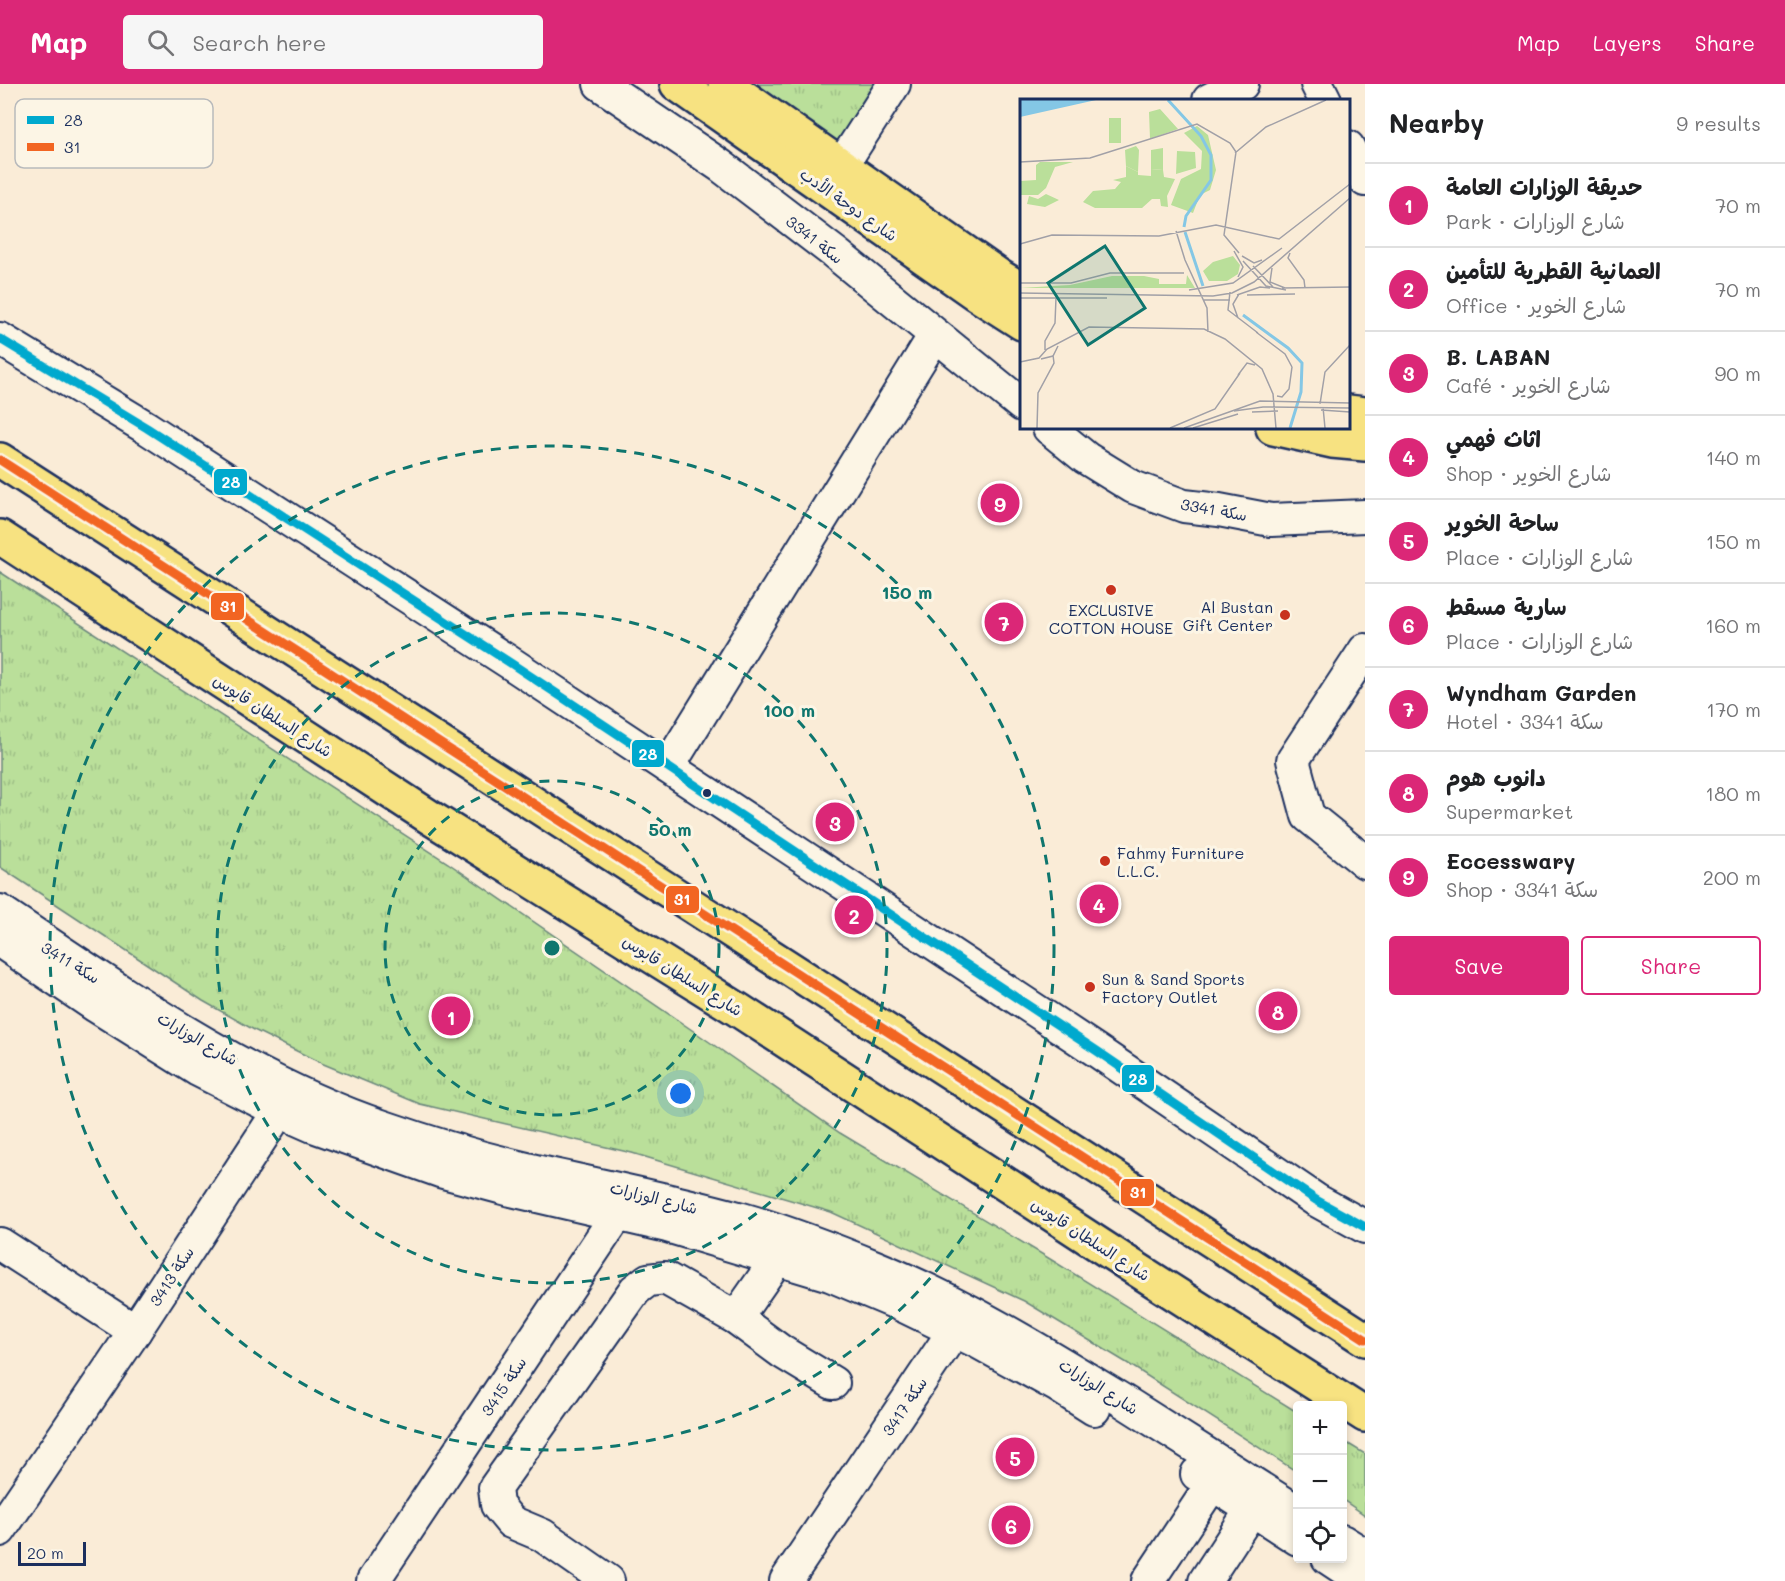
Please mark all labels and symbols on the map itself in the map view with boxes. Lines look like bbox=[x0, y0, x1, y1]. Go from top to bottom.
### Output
legend bbox=[15, 99, 213, 168]
inset map bbox=[1020, 99, 1350, 429]
text: 28 bbox=[64, 109, 83, 130]
text: 31 bbox=[64, 136, 81, 157]
street label: شارع دوحة الأدب bbox=[795, 163, 902, 247]
street label: سكة 3341 bbox=[782, 210, 848, 268]
line badge: 28 bbox=[213, 468, 248, 496]
text: 28 bbox=[222, 471, 241, 492]
pin: 9 bbox=[980, 480, 1020, 526]
street label: سكة 3341 bbox=[1179, 493, 1249, 525]
text: 150 m bbox=[882, 580, 932, 604]
marker: EXCLUSIVE COTTON HOUSE bbox=[1104, 583, 1118, 597]
line badge: 31 bbox=[210, 592, 245, 621]
text: 31 bbox=[220, 595, 236, 616]
place label: Al Bustan Gift Center bbox=[1183, 596, 1273, 635]
place label: EXCLUSIVE COTTON HOUSE bbox=[1049, 599, 1173, 638]
pin: 7 bbox=[984, 600, 1024, 644]
marker: Al Bustan Gift Center bbox=[1278, 608, 1292, 622]
street label: شارع السلطان قابوس bbox=[209, 669, 336, 763]
text: 100 m bbox=[763, 698, 815, 722]
line badge: 28 bbox=[631, 739, 665, 768]
text: 28 bbox=[639, 743, 658, 764]
unlabelled marker bbox=[701, 787, 713, 799]
pin: 3 bbox=[816, 800, 854, 844]
text: 50 m bbox=[649, 817, 691, 841]
place label: Fahmy Furniture L.L.C. bbox=[1117, 842, 1244, 881]
marker: Fahmy Furniture L.L.C. bbox=[1098, 854, 1112, 868]
pin: 4 bbox=[1080, 882, 1118, 926]
line badge: 31 bbox=[665, 885, 700, 914]
text: 31 bbox=[674, 888, 690, 909]
pin: 2 bbox=[834, 892, 874, 938]
street label: شارع السلطان قابوس bbox=[618, 930, 747, 1022]
street label: سكة 3411 bbox=[38, 936, 104, 988]
centre of rings bbox=[542, 938, 562, 958]
place label: Sun & Sand Sports Factory Outlet bbox=[1102, 968, 1245, 1007]
marker: Sun & Sand Sports Factory Outlet bbox=[1083, 980, 1097, 994]
pin: 8 bbox=[1258, 988, 1298, 1034]
pin: 1 bbox=[432, 994, 470, 1038]
street label: شارع الوزارات bbox=[153, 1007, 242, 1071]
line badge: 28 bbox=[1121, 1064, 1155, 1093]
text: 28 bbox=[1129, 1068, 1148, 1089]
your location bbox=[666, 1079, 695, 1108]
street label: شارع الوزارات bbox=[608, 1176, 700, 1220]
line badge: 31 bbox=[1120, 1178, 1155, 1207]
text: 31 bbox=[1130, 1181, 1146, 1202]
street label: شارع السلطان قابوس bbox=[1027, 1193, 1154, 1287]
street label: سكة 3413 bbox=[144, 1242, 198, 1310]
street label: سكة 3415 bbox=[476, 1352, 530, 1420]
street label: شارع الوزارات bbox=[1054, 1353, 1143, 1420]
street label: سكة 3417 bbox=[877, 1373, 931, 1439]
pin: 5 bbox=[996, 1434, 1034, 1480]
pin: 6 bbox=[992, 1502, 1030, 1548]
scale bar bbox=[18, 1539, 86, 1566]

